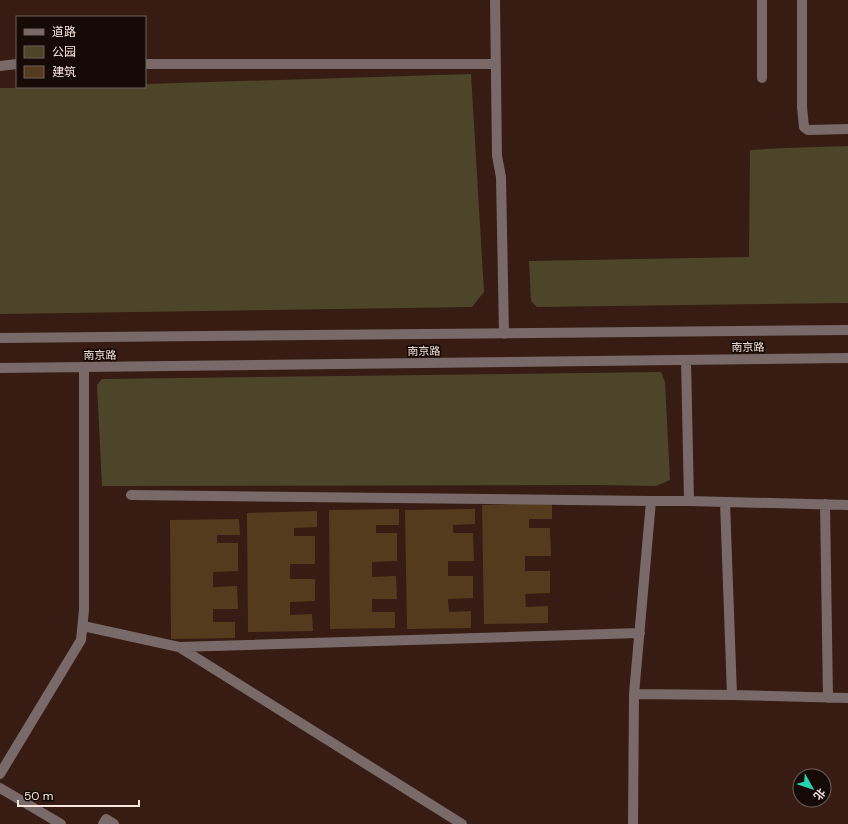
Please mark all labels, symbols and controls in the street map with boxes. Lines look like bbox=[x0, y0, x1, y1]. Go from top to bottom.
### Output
legend bbox=[16, 16, 146, 88]
text: 道路 bbox=[52, 24, 76, 40]
text: 公园 bbox=[52, 44, 76, 60]
text: 建筑 bbox=[52, 64, 76, 80]
street label: 南京路 bbox=[731, 340, 765, 354]
street label: 南京路 bbox=[407, 344, 441, 358]
street label: 南京路 bbox=[83, 348, 117, 362]
north arrow bbox=[792, 768, 832, 808]
scale bar bbox=[18, 782, 139, 808]
text: 北 bbox=[811, 786, 829, 803]
text: 50 m bbox=[24, 788, 53, 804]

